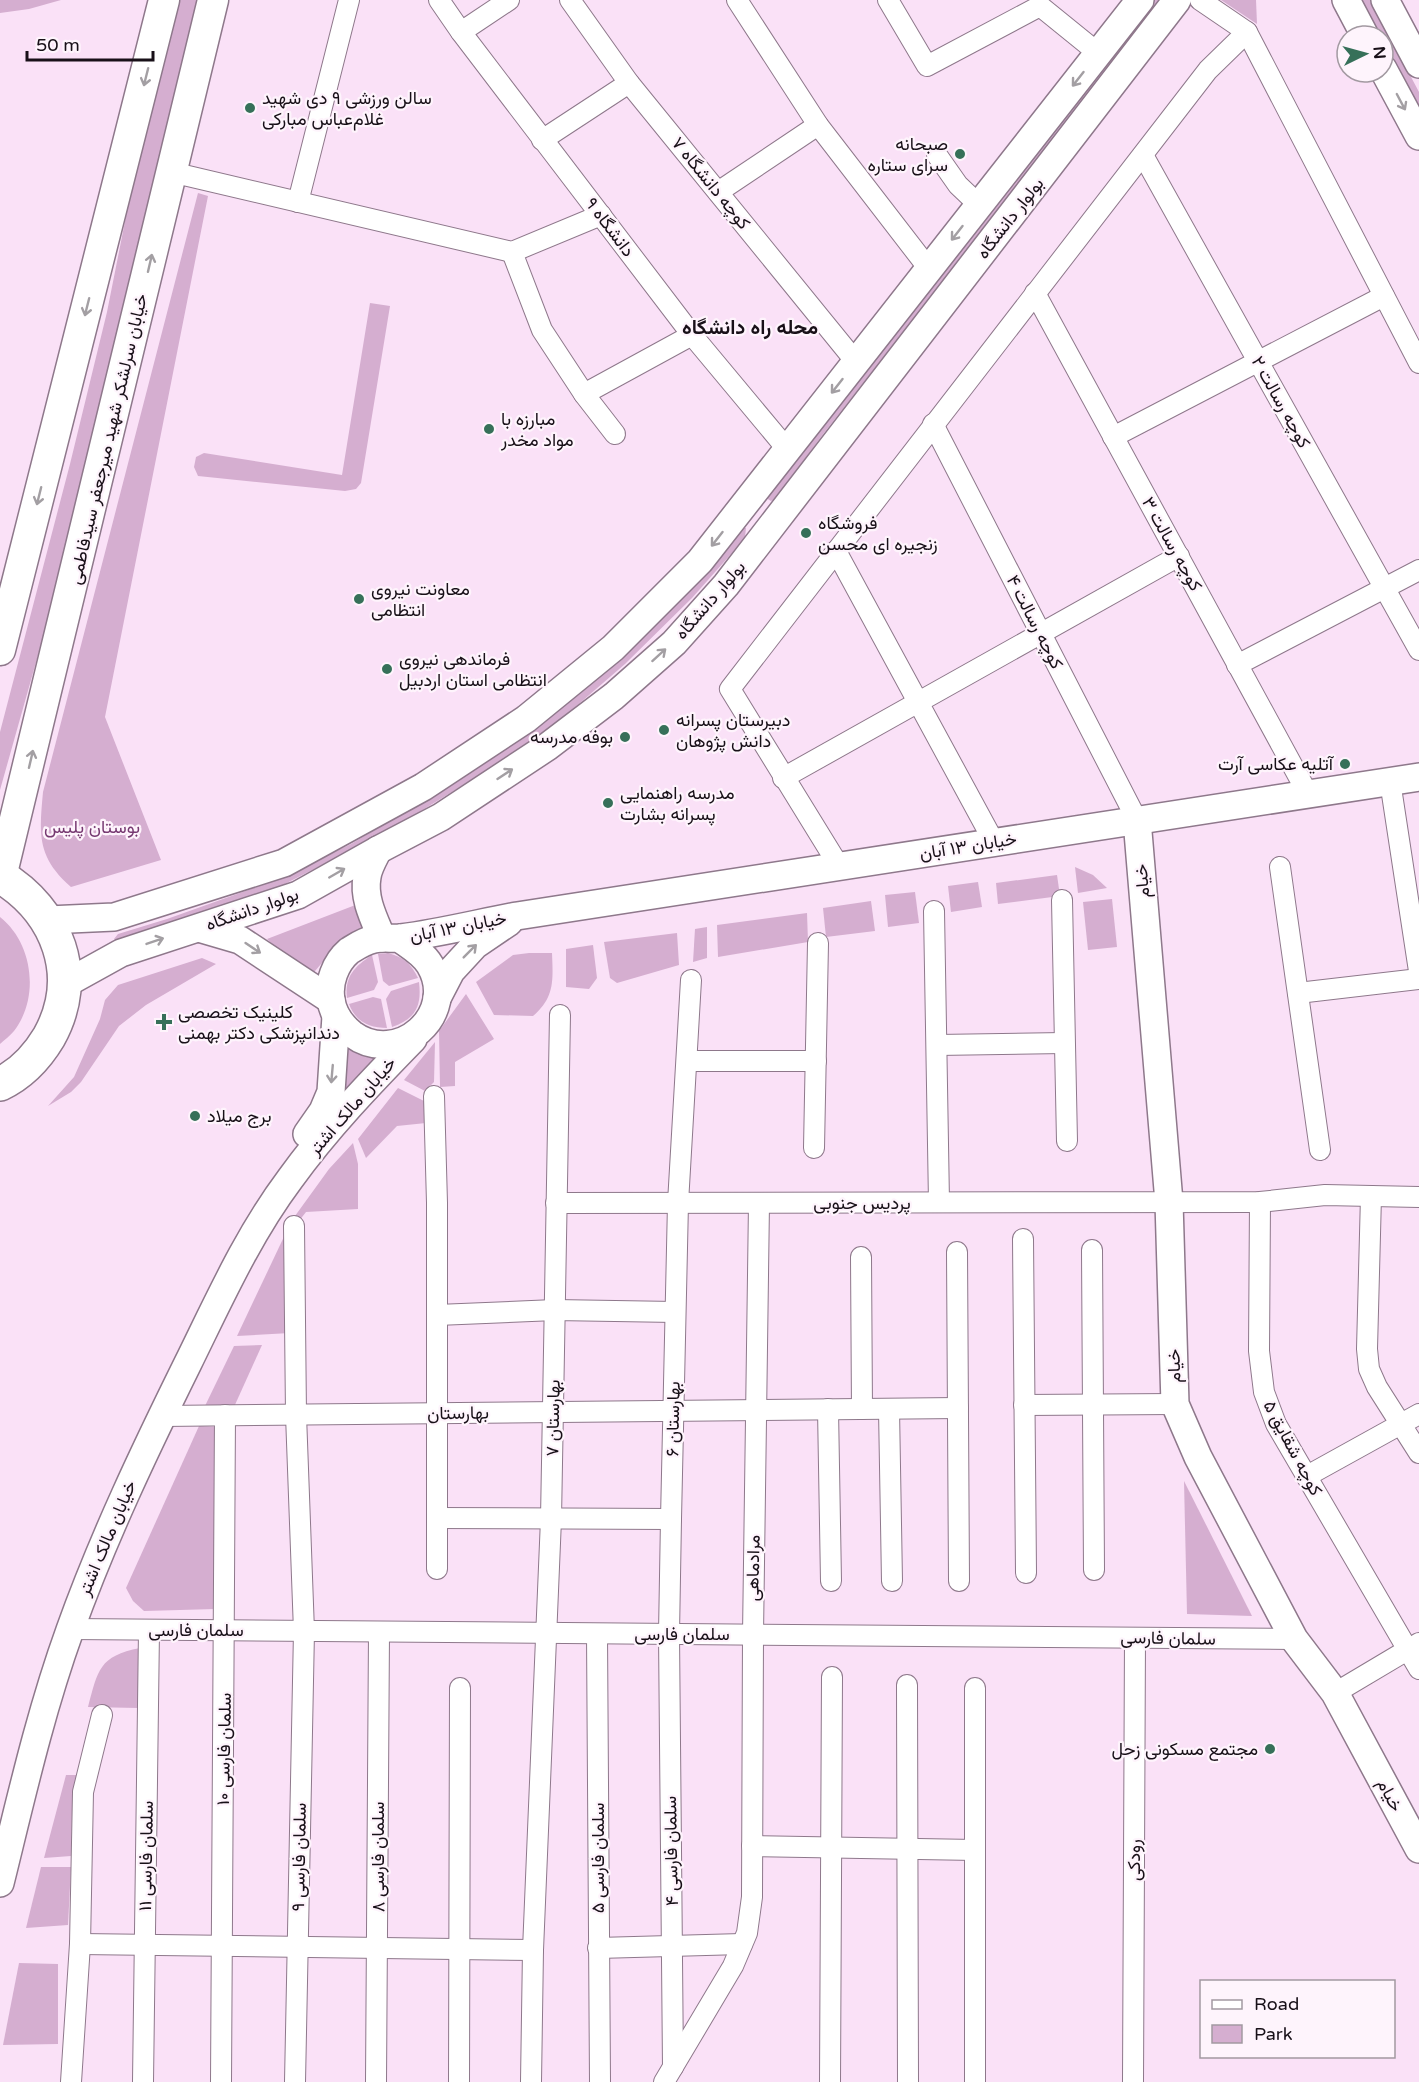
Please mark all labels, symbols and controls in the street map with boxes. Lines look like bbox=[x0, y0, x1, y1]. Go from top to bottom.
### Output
scale bar bbox=[27, 24, 153, 62]
north arrow bbox=[1335, 24, 1395, 84]
text: 50 m bbox=[36, 34, 80, 56]
text: N bbox=[1368, 46, 1389, 60]
one-way arrow bbox=[139, 67, 151, 86]
one-way arrow bbox=[1071, 71, 1084, 87]
place label: سالن ورزشی ۹ دی شهید غلام‌عباس مبارکی bbox=[262, 87, 432, 131]
one-way arrow bbox=[1396, 93, 1407, 111]
marker: سالن ورزشی ۹ دی شهید غلام‌عباس مبارکی bbox=[243, 101, 257, 115]
street label: کوچه دانشگاه ۷ bbox=[666, 132, 755, 234]
place label: صبحانه سرای ستاره bbox=[868, 133, 948, 176]
marker: صبحانه سرای ستاره bbox=[953, 147, 967, 161]
street label: بولوار دانشگاه bbox=[971, 173, 1049, 263]
street label: دانشگاه ۹ bbox=[581, 193, 639, 261]
one-way arrow bbox=[951, 224, 964, 240]
one-way arrow bbox=[144, 254, 156, 273]
street label: خیابان سرلشکر شهید میرجعفر سیدفاطمی bbox=[64, 291, 152, 587]
one-way arrow bbox=[81, 297, 93, 316]
district label: محله راه دانشگاه bbox=[682, 316, 818, 340]
street label: کوچه رسالت ۲ bbox=[1246, 352, 1315, 452]
one-way arrow bbox=[831, 378, 844, 394]
place label: مبارزه با مواد مخدر bbox=[500, 408, 574, 451]
marker: مبارزه با مواد مخدر bbox=[482, 422, 496, 436]
one-way arrow bbox=[33, 486, 45, 505]
street label: کوچه رسالت ۳ bbox=[1136, 493, 1207, 595]
place label: فروشگاه زنجیره ای محسن bbox=[818, 512, 938, 555]
marker: فروشگاه زنجیره ای محسن bbox=[799, 526, 813, 540]
one-way arrow bbox=[710, 531, 723, 547]
street label: بولوار دانشگاه bbox=[670, 556, 750, 644]
street label: کوچه رسالت ۴ bbox=[1001, 571, 1068, 673]
place label: معاونت نیروی انتظامی bbox=[371, 578, 470, 621]
marker: معاونت نیروی انتظامی bbox=[352, 592, 366, 606]
place label: فرماندهی نیروی انتظامی استان اردبیل bbox=[399, 648, 547, 691]
one-way arrow bbox=[651, 648, 666, 662]
marker: فرماندهی نیروی انتظامی استان اردبیل bbox=[380, 662, 394, 676]
place label: دبیرستان پسرانه دانش پژوهان bbox=[676, 709, 790, 753]
marker: دبیرستان پسرانه دانش پژوهان bbox=[657, 723, 671, 737]
place label: بوفه مدرسه bbox=[530, 726, 613, 748]
marker: بوفه مدرسه bbox=[618, 730, 632, 744]
one-way arrow bbox=[25, 750, 37, 769]
place label: آتلیه عکاسی آرت bbox=[1218, 753, 1335, 775]
marker: آتلیه عکاسی آرت bbox=[1338, 757, 1352, 771]
one-way arrow bbox=[496, 768, 513, 780]
place label: مدرسه راهنمایی پسرانه بشارت bbox=[620, 782, 735, 826]
marker: مدرسه راهنمایی پسرانه بشارت bbox=[601, 796, 615, 810]
park label: بوستان پلیس bbox=[44, 816, 140, 839]
street label: خیابان ۱۳ آبان bbox=[918, 827, 1018, 865]
street label: خیام bbox=[1130, 863, 1155, 899]
one-way arrow bbox=[328, 867, 345, 879]
street label: بولوار دانشگاه bbox=[203, 883, 301, 935]
street label: خیابان ۱۳ آبان bbox=[408, 907, 508, 947]
one-way arrow bbox=[145, 935, 164, 946]
one-way arrow bbox=[244, 942, 261, 954]
one-way arrow bbox=[463, 943, 478, 958]
place label: کلینیک تخصصی دندانپزشکی دکتر بهمنی bbox=[178, 1001, 340, 1045]
marker: کلینیک تخصصی دندانپزشکی دکتر بهمنی bbox=[155, 1013, 173, 1031]
street label: خیابان مالک اشتر bbox=[303, 1052, 401, 1160]
one-way arrow bbox=[327, 1064, 338, 1084]
place label: برج میلاد bbox=[207, 1105, 272, 1128]
marker: برج میلاد bbox=[188, 1109, 202, 1123]
street label: پردیس جنوبی bbox=[813, 1192, 911, 1215]
street label: خیام bbox=[1162, 1349, 1187, 1383]
street label: بهارستان ۷ bbox=[541, 1379, 565, 1457]
street label: بهارستان ۶ bbox=[661, 1381, 685, 1457]
street label: کوچه شقایق ۵ bbox=[1258, 1397, 1327, 1500]
street label: بهارستان bbox=[427, 1401, 489, 1425]
street label: خیابان مالک اشتر bbox=[72, 1477, 141, 1600]
street label: مرادماهی bbox=[741, 1535, 765, 1601]
street label: سلمان فارسی bbox=[148, 1619, 244, 1641]
street label: سلمان فارسی bbox=[634, 1623, 730, 1645]
street label: سلمان فارسی bbox=[1120, 1626, 1216, 1650]
street label: سلمان فارسی ۱۰ bbox=[212, 1692, 236, 1806]
place label: مجتمع مسکونی زحل bbox=[1112, 1738, 1258, 1761]
marker: مجتمع مسکونی زحل bbox=[1263, 1742, 1277, 1756]
street label: خیام bbox=[1371, 1775, 1408, 1816]
street label: سلمان فارسی ۴ bbox=[659, 1796, 683, 1906]
street label: سلمان فارسی ۱۱ bbox=[134, 1801, 158, 1911]
street label: سلمان فارسی ۹ bbox=[287, 1802, 311, 1912]
street label: سلمان فارسی ۸ bbox=[367, 1802, 389, 1912]
street label: سلمان فارسی ۵ bbox=[587, 1803, 609, 1913]
street label: رودکی bbox=[1123, 1839, 1145, 1881]
legend bbox=[1200, 1980, 1395, 2058]
text: Road bbox=[1254, 1993, 1299, 2015]
text: Park bbox=[1254, 2023, 1293, 2045]

